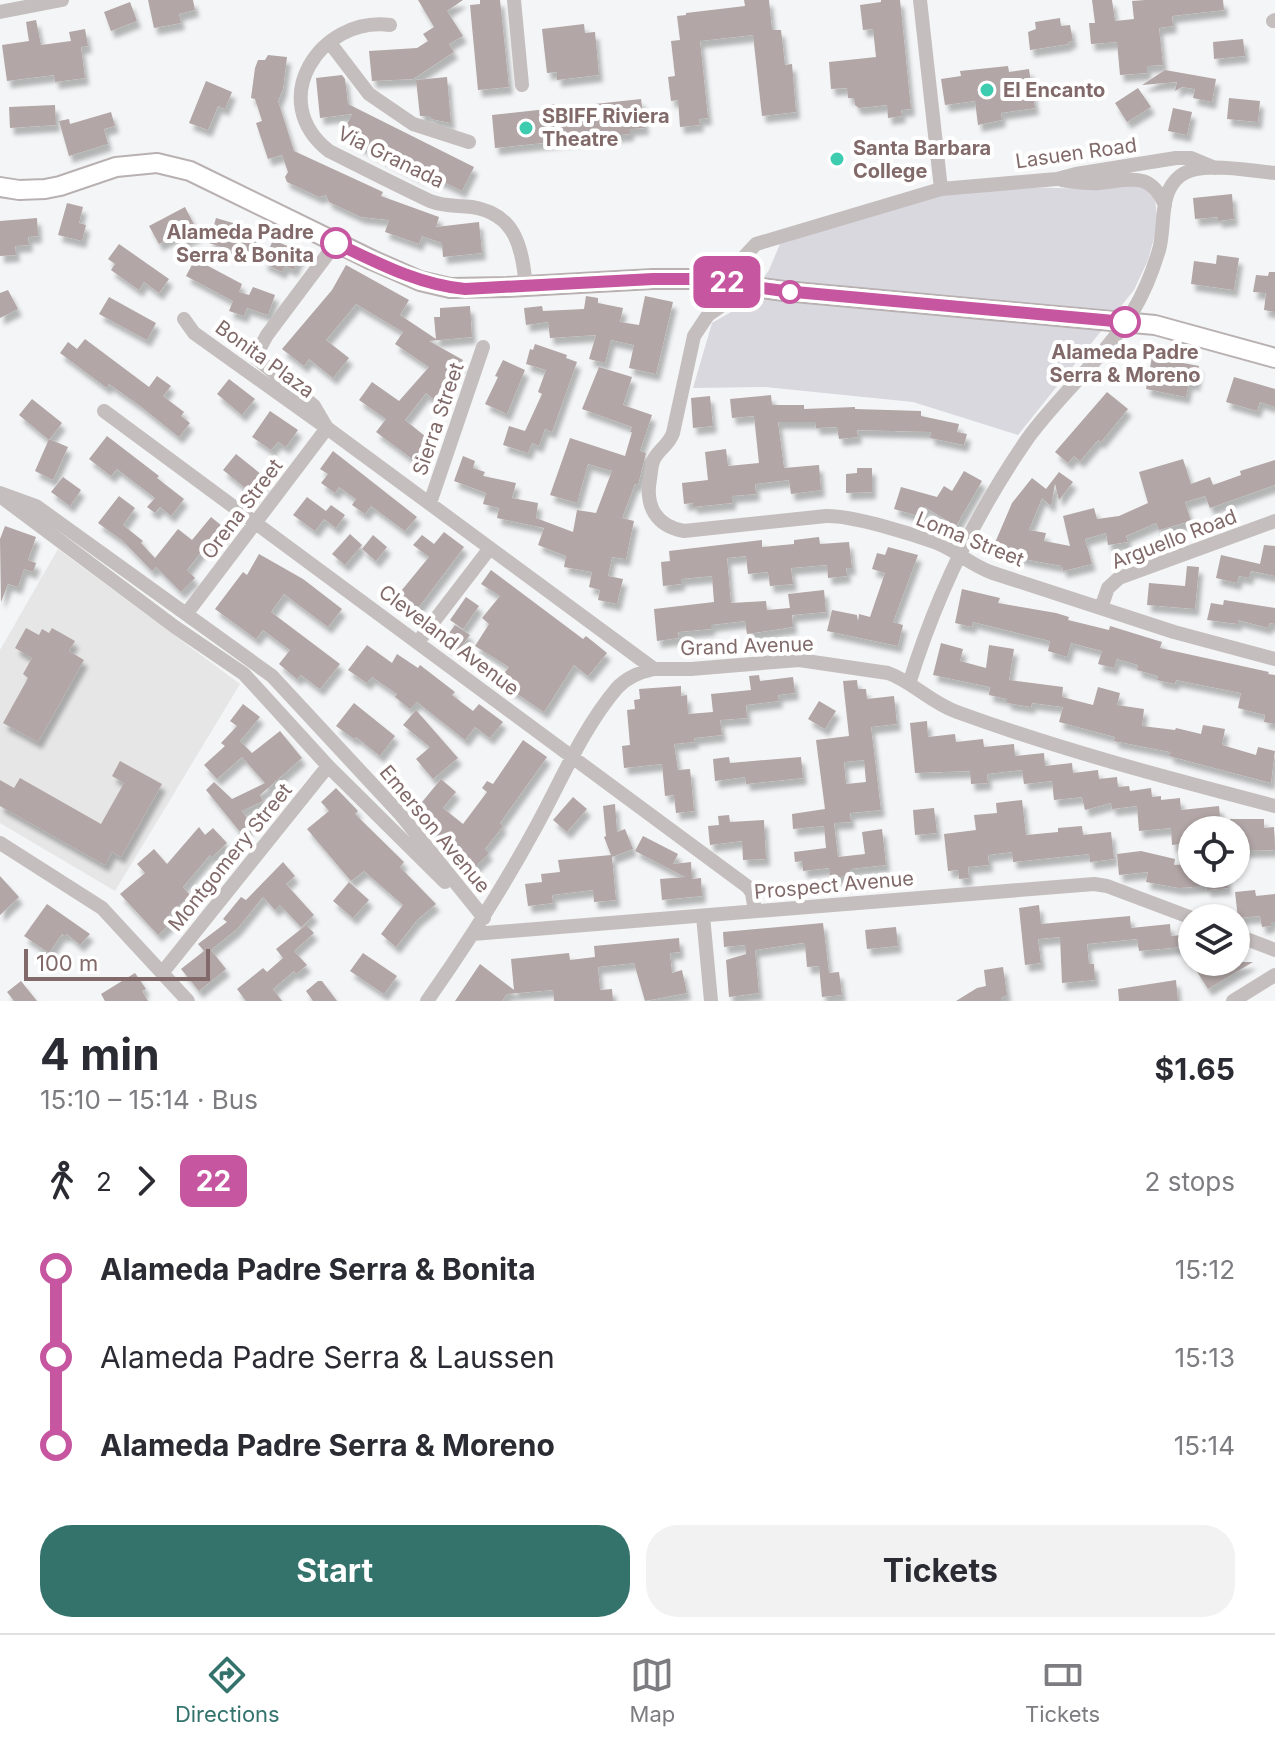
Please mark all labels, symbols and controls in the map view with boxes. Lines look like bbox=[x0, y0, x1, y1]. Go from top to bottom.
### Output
place label: El Encanto bbox=[1003, 78, 1105, 102]
marker: El Encanto bbox=[978, 81, 996, 99]
place label: SBIFF Riviera Theatre bbox=[542, 104, 670, 151]
marker: SBIFF Riviera Theatre bbox=[517, 119, 535, 137]
street label: Via Granada bbox=[334, 121, 448, 193]
street label: Lasuen Road bbox=[1014, 133, 1138, 173]
place label: Santa Barbara College bbox=[853, 136, 991, 183]
marker: Santa Barbara College bbox=[828, 150, 846, 168]
place label: Alameda Padre Serra & Bonita bbox=[166, 220, 314, 267]
marker: Alameda Padre Serra & Bonita bbox=[321, 228, 351, 258]
line badge: 22 bbox=[691, 256, 763, 308]
text: 22 bbox=[709, 265, 745, 299]
unlabelled marker bbox=[779, 281, 801, 303]
marker: Alameda Padre Serra & Moreno bbox=[1110, 307, 1140, 337]
street label: Bonita Plaza bbox=[211, 315, 319, 403]
place label: Alameda Padre Serra & Moreno bbox=[1050, 340, 1200, 387]
street label: Sierra Street bbox=[407, 359, 469, 479]
street label: Orena Street bbox=[197, 454, 288, 564]
street label: Arguello Road bbox=[1108, 504, 1240, 574]
street label: Loma Street bbox=[913, 506, 1028, 572]
street label: Cleveland Avenue bbox=[374, 579, 524, 701]
street label: Grand Avenue bbox=[680, 632, 814, 660]
street label: Emerson Avenue bbox=[375, 760, 495, 898]
street label: Montgomery Street bbox=[163, 778, 297, 936]
map controls bbox=[1178, 816, 1250, 976]
button: locate bbox=[1178, 816, 1250, 888]
street label: Prospect Avenue bbox=[753, 866, 915, 904]
button: layers bbox=[1178, 904, 1250, 976]
scale bar bbox=[24, 945, 210, 981]
text: 100 m bbox=[36, 950, 98, 976]
text: 4 min bbox=[40, 1027, 160, 1081]
text: $1.65 bbox=[1155, 1051, 1235, 1087]
text: 15:10 – 15:14 · Bus bbox=[40, 1084, 258, 1115]
icon: walk bbox=[40, 1159, 84, 1203]
icon: forward bbox=[124, 1159, 168, 1203]
text: 22 bbox=[196, 1164, 231, 1198]
text: 2 bbox=[96, 1166, 112, 1197]
text: 2 stops bbox=[1145, 1166, 1235, 1197]
text: Alameda Padre Serra & Bonita bbox=[100, 1251, 536, 1287]
text: 15:12 bbox=[1175, 1254, 1235, 1285]
text: Alameda Padre Serra & Laussen bbox=[100, 1339, 555, 1375]
text: 15:13 bbox=[1174, 1342, 1235, 1373]
text: Alameda Padre Serra & Moreno bbox=[100, 1427, 555, 1463]
text: 15:14 bbox=[1174, 1430, 1235, 1461]
button: Start bbox=[40, 1525, 630, 1617]
button: Tickets bbox=[646, 1525, 1235, 1617]
tab: Directions bbox=[175, 1653, 280, 1727]
tab: Map bbox=[630, 1653, 675, 1727]
tab: Tickets bbox=[1025, 1653, 1100, 1727]

